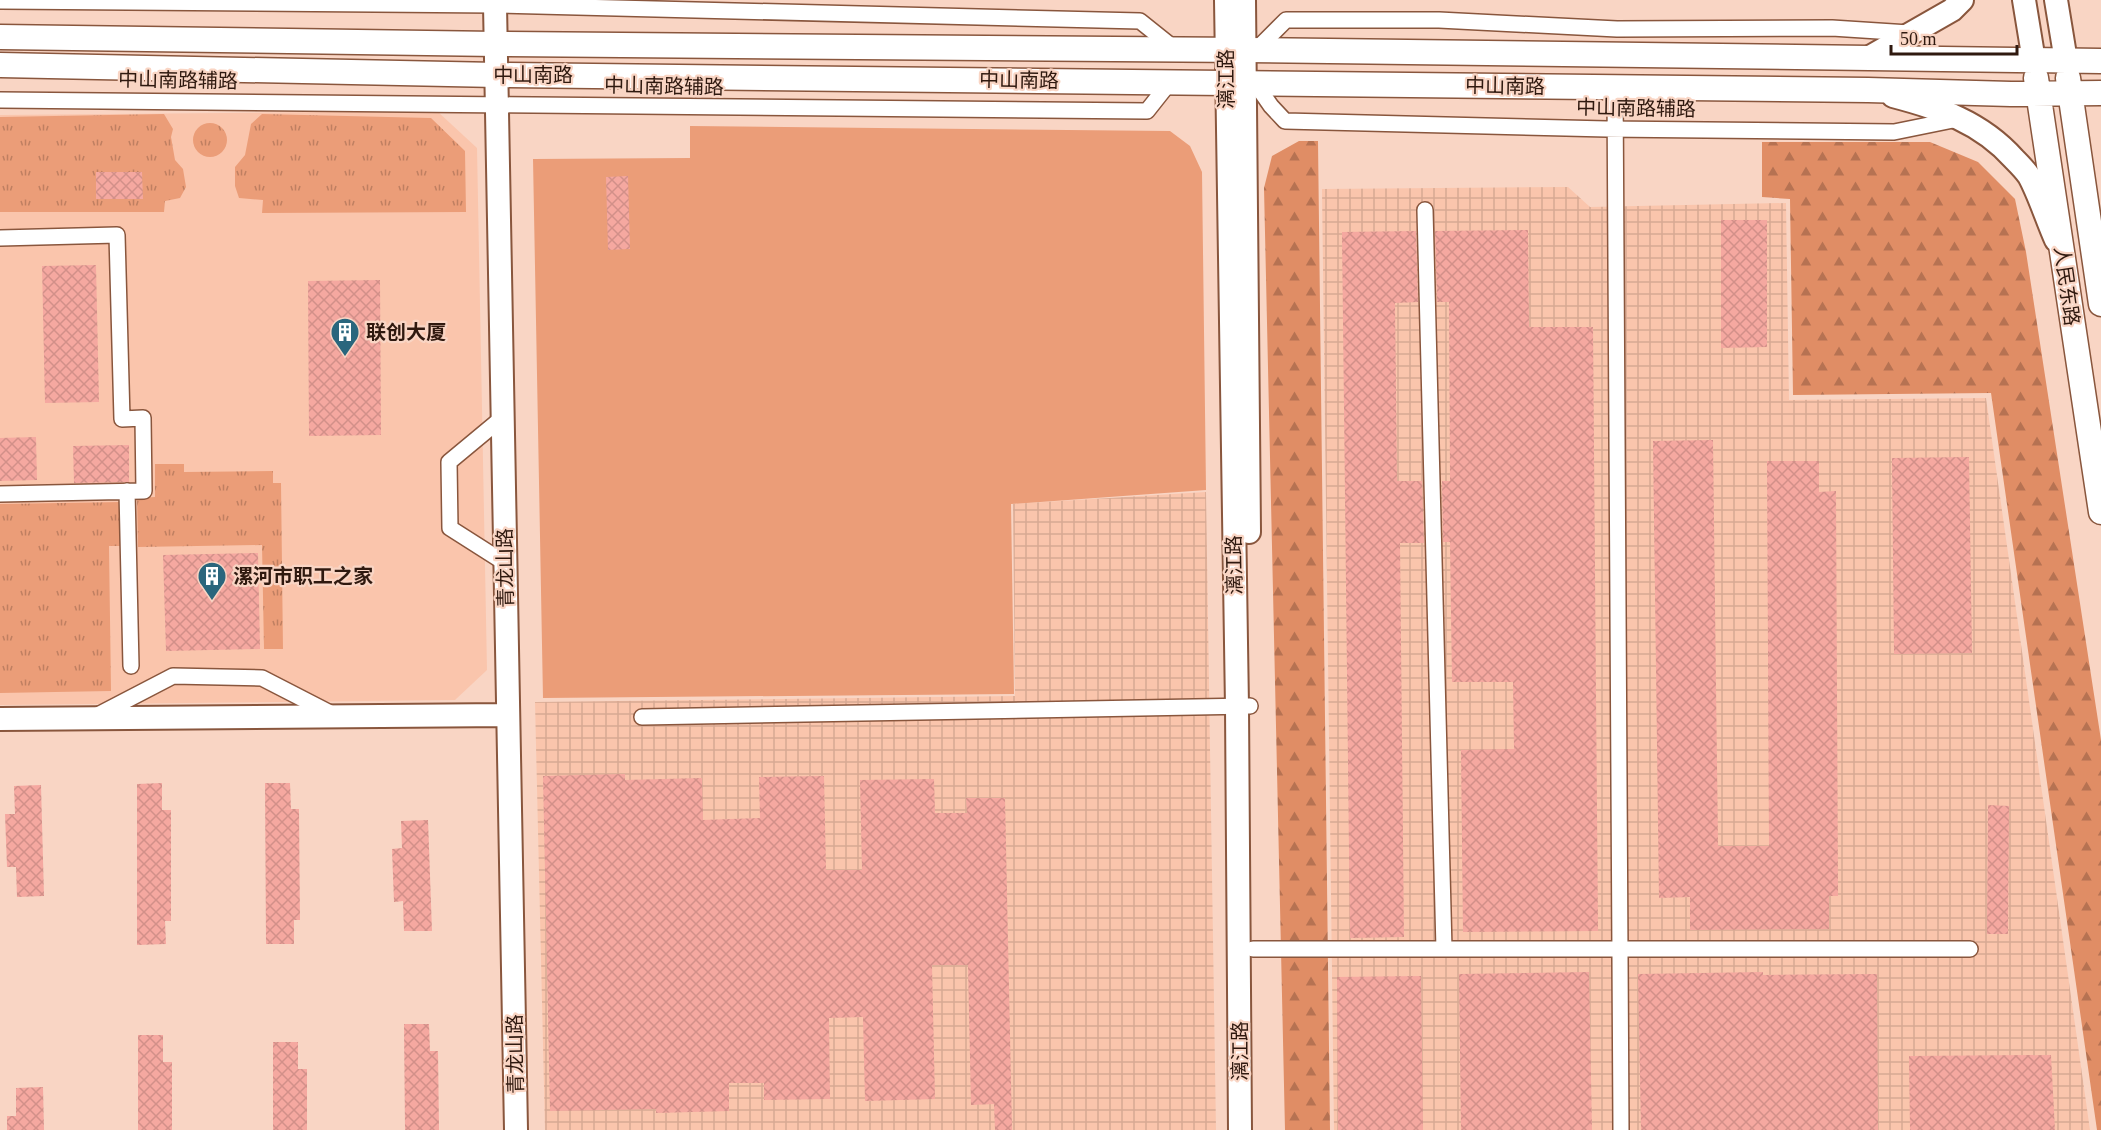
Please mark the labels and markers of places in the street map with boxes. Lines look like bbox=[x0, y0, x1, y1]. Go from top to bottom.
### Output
building icon: 联创大厦 bbox=[329, 316, 361, 358]
place label: 联创大厦 bbox=[366, 321, 446, 343]
building icon: 漯河市职工之家 bbox=[196, 560, 228, 602]
place label: 漯河市职工之家 bbox=[233, 565, 373, 587]

